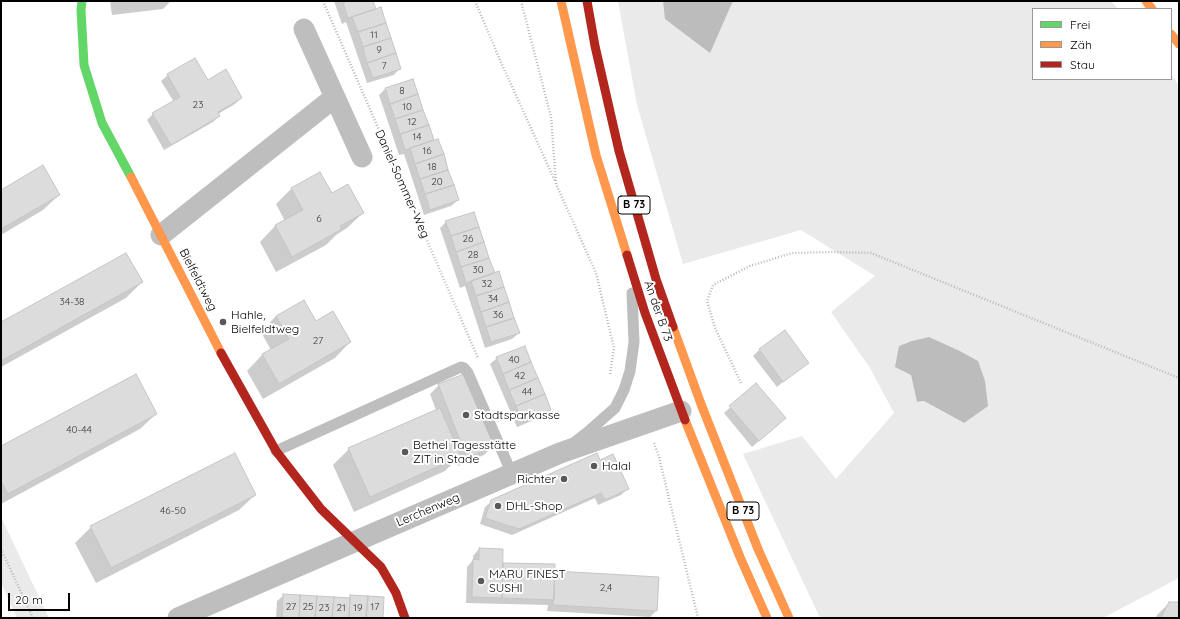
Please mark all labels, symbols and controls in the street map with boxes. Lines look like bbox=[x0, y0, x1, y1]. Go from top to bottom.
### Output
legend bbox=[1032, 8, 1172, 80]
text: Frei bbox=[1070, 17, 1090, 32]
house number: 11 bbox=[370, 29, 378, 41]
text: Zäh bbox=[1070, 37, 1092, 52]
house number: 9 bbox=[376, 44, 382, 56]
text: Stau bbox=[1070, 57, 1095, 72]
house number: 7 bbox=[381, 60, 387, 72]
house number: 8 bbox=[399, 85, 405, 97]
house number: 23 bbox=[193, 99, 203, 111]
house number: 10 bbox=[402, 101, 412, 113]
house number: 12 bbox=[407, 116, 417, 128]
street label: Daniel-Sommer-Weg bbox=[372, 128, 432, 240]
house number: 14 bbox=[413, 131, 421, 143]
house number: 16 bbox=[422, 145, 432, 157]
house number: 18 bbox=[427, 161, 437, 173]
house number: 20 bbox=[431, 176, 443, 188]
road number: B 73 bbox=[618, 196, 650, 214]
house number: 6 bbox=[316, 213, 322, 225]
house number: 26 bbox=[463, 233, 473, 245]
street label: Bielfeldtweg bbox=[176, 246, 220, 314]
house number: 28 bbox=[468, 249, 478, 261]
house number: 30 bbox=[472, 264, 484, 276]
house number: 32 bbox=[482, 278, 492, 290]
street label: An der B 73 bbox=[641, 279, 675, 343]
house number: 34 bbox=[488, 293, 498, 305]
house number: 34-38 bbox=[59, 296, 85, 308]
place label: Hahle, Bielfeldtweg bbox=[231, 308, 299, 336]
house number: 36 bbox=[493, 309, 503, 321]
marker: Hahle, Bielfeldtweg bbox=[218, 317, 228, 327]
house number: 27 bbox=[313, 335, 323, 347]
house number: 40 bbox=[508, 354, 520, 366]
house number: 42 bbox=[515, 370, 525, 382]
house number: 44 bbox=[522, 386, 532, 398]
place label: Stadtsparkasse bbox=[474, 408, 560, 422]
marker: Stadtsparkasse bbox=[461, 410, 471, 420]
house number: 40-44 bbox=[66, 424, 92, 436]
place label: Bethel Tagesstätte ZIT in Stade bbox=[413, 438, 516, 466]
marker: Bethel Tagesstätte ZIT in Stade bbox=[400, 447, 410, 457]
place label: Halal bbox=[602, 459, 631, 473]
marker: Halal bbox=[589, 461, 599, 471]
place label: Richter bbox=[517, 472, 556, 486]
marker: Richter bbox=[559, 474, 569, 484]
street label: Lerchenweg bbox=[394, 490, 462, 530]
place label: DHL-Shop bbox=[506, 499, 562, 513]
marker: DHL-Shop bbox=[493, 501, 503, 511]
road number: B 73 bbox=[727, 502, 759, 520]
house number: 46-50 bbox=[160, 505, 186, 517]
place label: MARU FINEST SUSHI bbox=[489, 567, 566, 595]
marker: MARU FINEST SUSHI bbox=[476, 576, 486, 586]
house number: 2,4 bbox=[600, 582, 612, 594]
scale bar bbox=[10, 585, 72, 611]
text: 20 m bbox=[15, 592, 43, 607]
house number: 27 bbox=[286, 601, 296, 613]
house number: 25 bbox=[303, 601, 313, 613]
house number: 17 bbox=[371, 601, 379, 613]
house number: 23 bbox=[319, 602, 329, 614]
house number: 21 bbox=[336, 602, 346, 614]
house number: 19 bbox=[353, 602, 363, 614]

